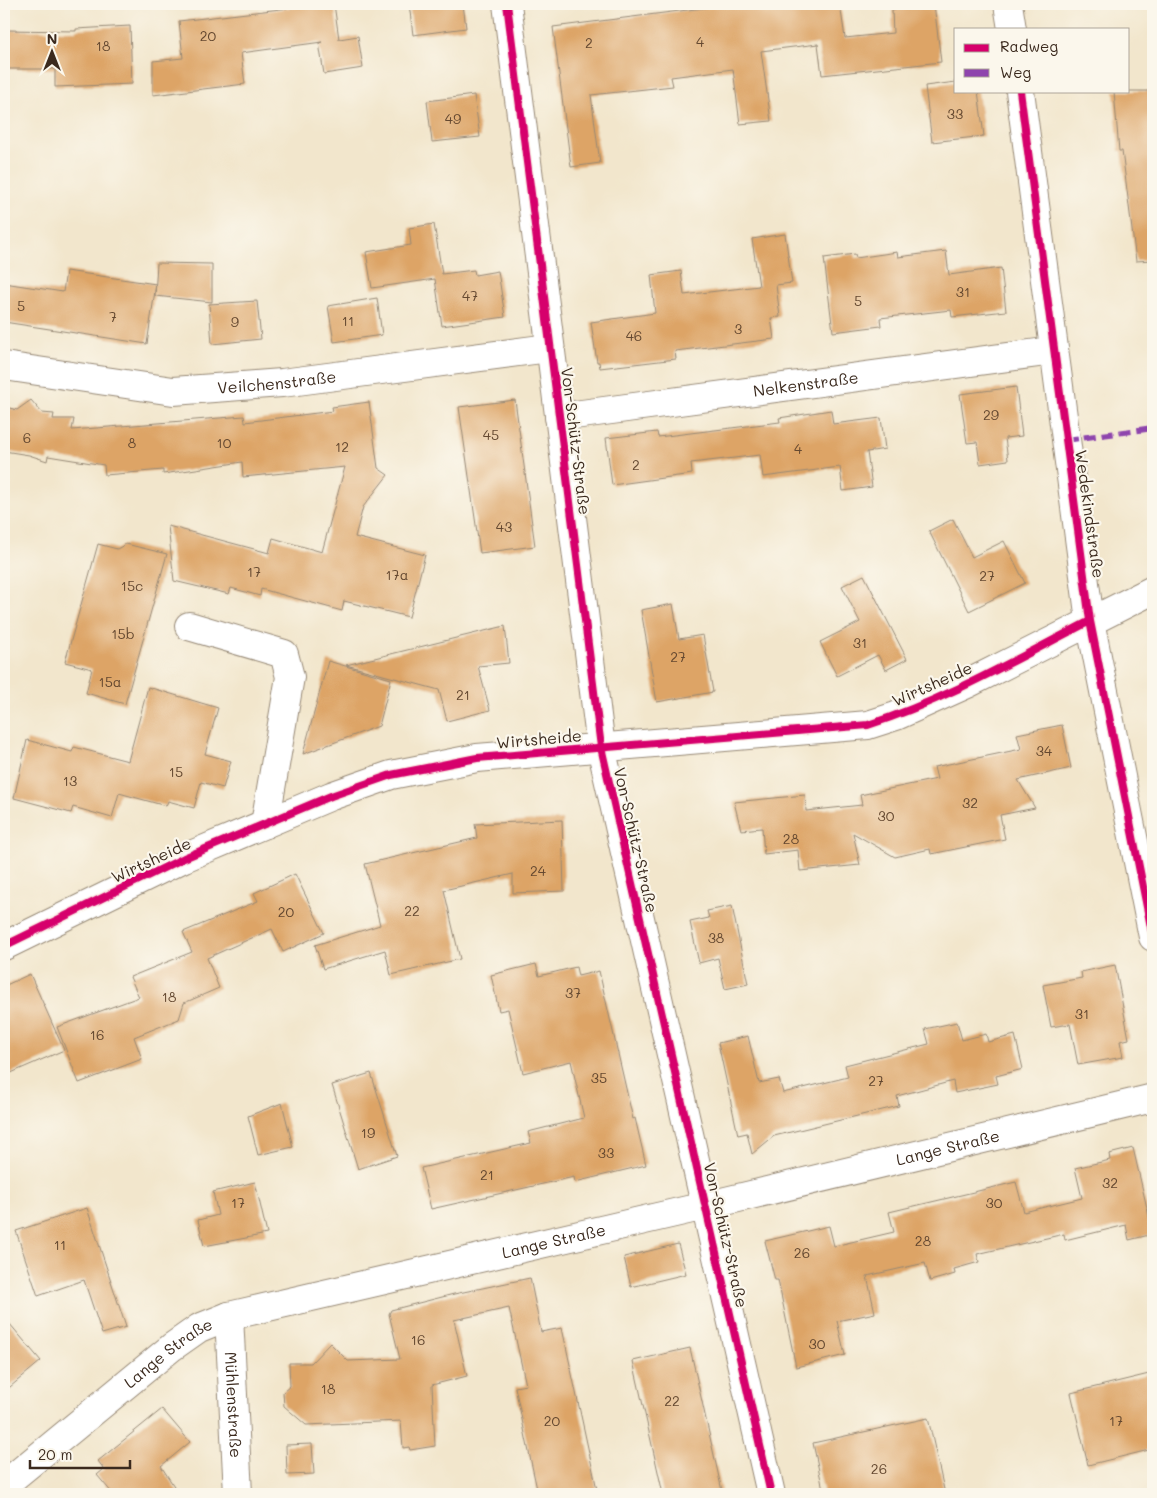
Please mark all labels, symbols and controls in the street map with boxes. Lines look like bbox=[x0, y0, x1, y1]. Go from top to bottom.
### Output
house number: 20 bbox=[200, 26, 217, 45]
north arrow bbox=[28, 28, 78, 78]
legend bbox=[954, 28, 1130, 92]
text: N bbox=[47, 29, 57, 48]
house number: 4 bbox=[696, 32, 705, 51]
house number: 2 bbox=[585, 33, 593, 52]
house number: 18 bbox=[96, 36, 110, 55]
text: Radweg bbox=[1000, 36, 1058, 56]
text: Weg bbox=[1000, 62, 1031, 82]
house number: 33 bbox=[947, 104, 963, 123]
house number: 49 bbox=[445, 109, 461, 128]
house number: 31 bbox=[956, 282, 970, 301]
house number: 47 bbox=[462, 286, 478, 305]
house number: 5 bbox=[854, 291, 862, 310]
house number: 5 bbox=[17, 296, 25, 315]
house number: 7 bbox=[109, 307, 117, 326]
house number: 11 bbox=[342, 311, 354, 330]
house number: 9 bbox=[231, 312, 239, 331]
house number: 3 bbox=[734, 319, 742, 338]
house number: 46 bbox=[626, 326, 642, 345]
street label: Veilchenstraße bbox=[217, 365, 337, 398]
street label: Von-Schütz-Straße bbox=[557, 366, 596, 516]
street label: Nelkenstraße bbox=[752, 366, 860, 401]
house number: 29 bbox=[983, 405, 999, 424]
house number: 45 bbox=[483, 425, 499, 444]
house number: 6 bbox=[23, 428, 31, 447]
house number: 8 bbox=[128, 433, 136, 452]
house number: 10 bbox=[217, 433, 232, 452]
house number: 12 bbox=[335, 437, 349, 456]
house number: 4 bbox=[794, 439, 803, 458]
street label: Wedekindstraße bbox=[1071, 448, 1110, 579]
house number: 2 bbox=[632, 455, 640, 474]
house number: 43 bbox=[496, 517, 512, 536]
house number: 17 bbox=[247, 562, 261, 581]
house number: 17a bbox=[386, 565, 408, 584]
house number: 27 bbox=[979, 566, 995, 585]
house number: 15c bbox=[121, 576, 143, 595]
house number: 15b bbox=[111, 624, 135, 643]
house number: 31 bbox=[853, 633, 867, 652]
house number: 27 bbox=[670, 647, 686, 666]
street label: Wirtsheide bbox=[888, 657, 975, 711]
house number: 15a bbox=[98, 672, 122, 691]
house number: 21 bbox=[456, 685, 470, 704]
street label: Wirtsheide bbox=[495, 724, 583, 753]
house number: 34 bbox=[1036, 741, 1053, 760]
house number: 15 bbox=[169, 762, 183, 781]
street label: Von-Schütz-Straße bbox=[610, 765, 663, 915]
house number: 13 bbox=[63, 771, 77, 790]
house number: 32 bbox=[962, 793, 978, 812]
house number: 30 bbox=[878, 806, 895, 825]
house number: 28 bbox=[783, 829, 799, 848]
street label: Wirtsheide bbox=[108, 832, 194, 887]
house number: 24 bbox=[530, 861, 547, 880]
house number: 22 bbox=[404, 901, 420, 920]
house number: 20 bbox=[278, 902, 295, 921]
house number: 38 bbox=[708, 928, 724, 947]
house number: 37 bbox=[565, 983, 581, 1002]
house number: 18 bbox=[162, 987, 176, 1006]
house number: 31 bbox=[1075, 1004, 1089, 1023]
house number: 16 bbox=[90, 1025, 104, 1044]
house number: 35 bbox=[591, 1068, 607, 1087]
house number: 27 bbox=[868, 1071, 884, 1090]
house number: 19 bbox=[361, 1123, 375, 1142]
street label: Lange Straße bbox=[894, 1124, 1001, 1170]
house number: 33 bbox=[598, 1143, 614, 1162]
street label: Von-Schütz-Straße bbox=[700, 1160, 753, 1310]
house number: 21 bbox=[480, 1165, 494, 1184]
house number: 32 bbox=[1102, 1173, 1118, 1192]
house number: 17 bbox=[231, 1193, 245, 1212]
house number: 30 bbox=[986, 1193, 1003, 1212]
street label: Lange Straße bbox=[500, 1218, 607, 1263]
house number: 28 bbox=[915, 1231, 931, 1250]
house number: 11 bbox=[54, 1235, 66, 1254]
house number: 26 bbox=[794, 1243, 810, 1262]
street label: Lange Straße bbox=[119, 1313, 215, 1392]
house number: 16 bbox=[411, 1330, 425, 1349]
house number: 30 bbox=[809, 1334, 826, 1353]
street label: Mühlenstraße bbox=[221, 1351, 247, 1458]
house number: 18 bbox=[321, 1379, 335, 1398]
house number: 22 bbox=[664, 1391, 680, 1410]
house number: 20 bbox=[544, 1411, 561, 1430]
house number: 17 bbox=[1109, 1411, 1123, 1430]
scale bar bbox=[30, 1438, 130, 1470]
text: 20 m bbox=[38, 1444, 72, 1464]
house number: 26 bbox=[871, 1459, 887, 1478]

